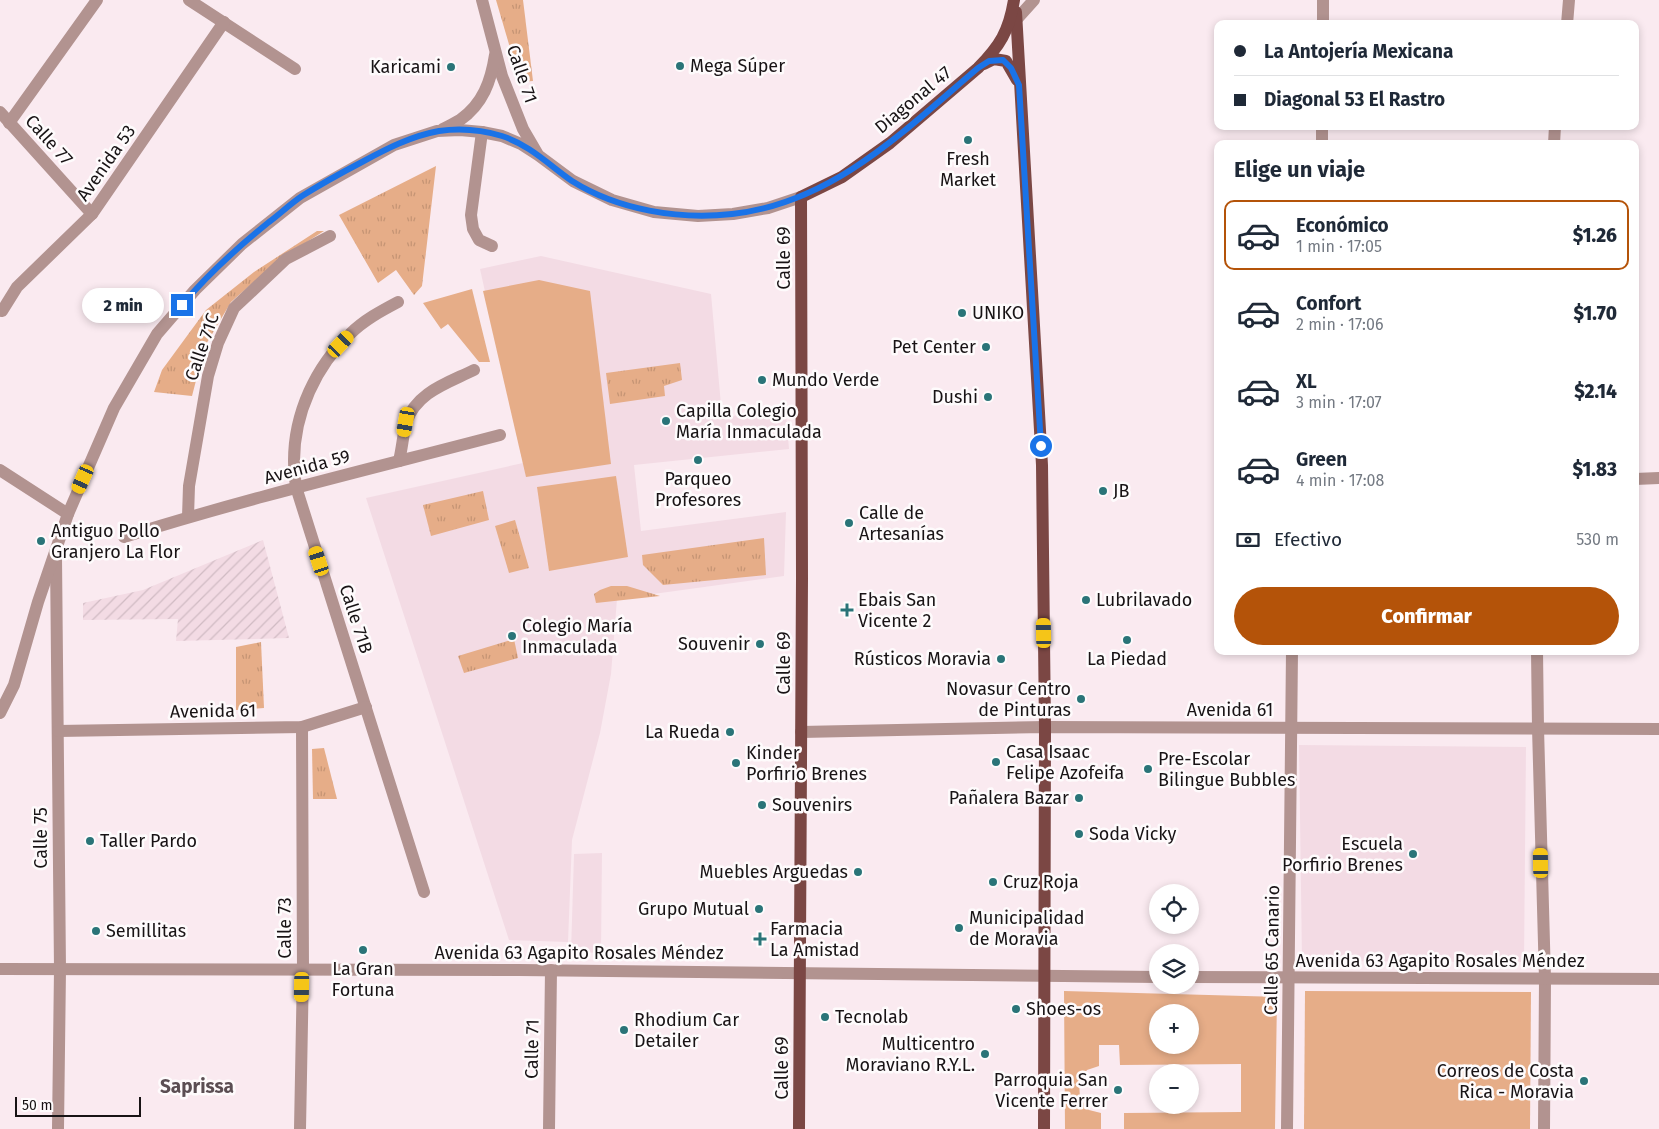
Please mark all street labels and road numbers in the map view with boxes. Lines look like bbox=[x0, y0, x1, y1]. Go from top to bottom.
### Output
street label: Calle 71 bbox=[502, 42, 542, 106]
street label: Diagonal 47 bbox=[870, 62, 956, 138]
street label: Calle 77 bbox=[21, 110, 77, 170]
street label: Avenida 53 bbox=[72, 121, 140, 205]
street label: Calle 69 bbox=[773, 226, 795, 290]
street label: Calle 71C bbox=[180, 310, 224, 384]
street label: Avenida 59 bbox=[262, 445, 352, 489]
street label: Calle 71B bbox=[335, 582, 377, 656]
street label: Calle 69 bbox=[773, 631, 795, 695]
street label: Avenida 61 bbox=[170, 699, 256, 723]
street label: Avenida 61 bbox=[1187, 699, 1273, 721]
street label: Calle 75 bbox=[30, 807, 52, 869]
street label: Calle 65 Canario bbox=[1260, 885, 1284, 1015]
street label: Calle 73 bbox=[274, 897, 296, 959]
street label: Avenida 63 Agapito Rosales Méndez bbox=[434, 942, 724, 964]
street label: Avenida 63 Agapito Rosales Méndez bbox=[1295, 950, 1585, 972]
street label: Calle 71 bbox=[520, 1019, 544, 1079]
street label: Calle 69 bbox=[771, 1036, 793, 1100]

